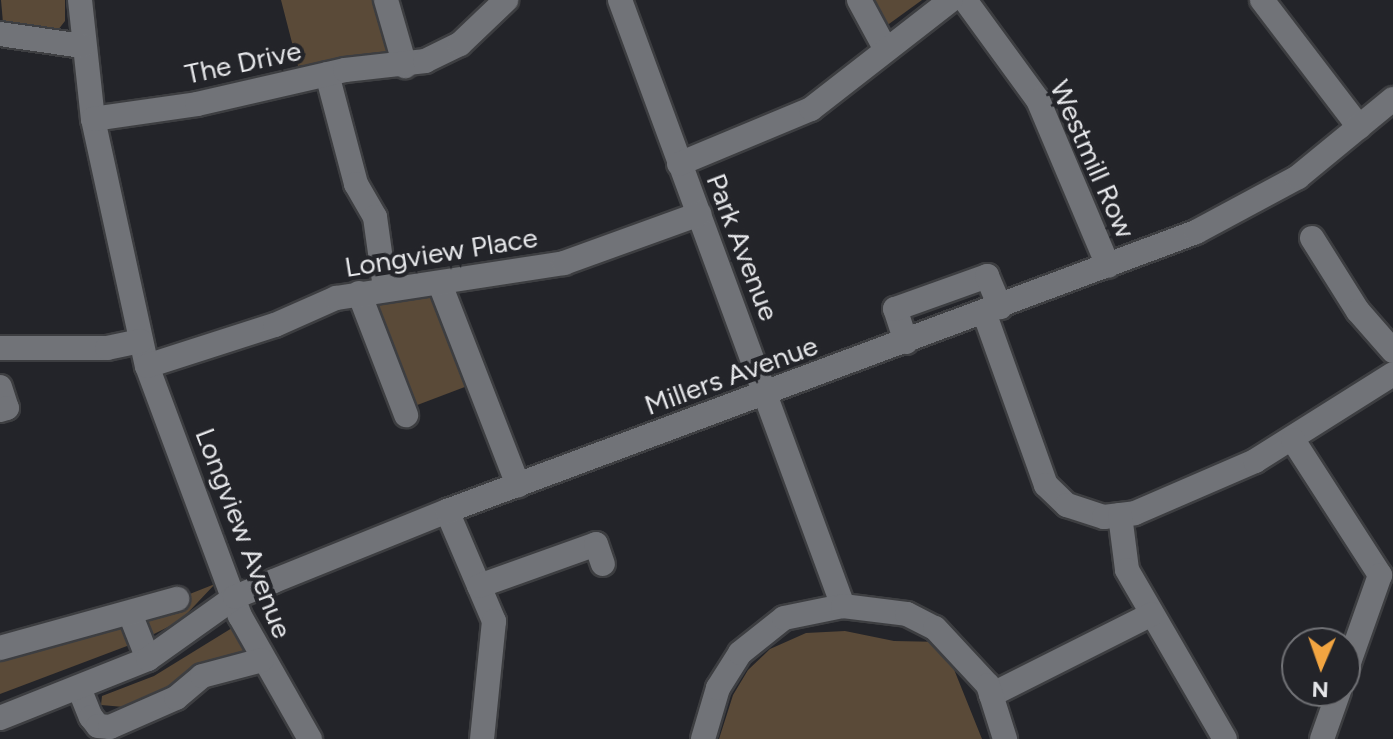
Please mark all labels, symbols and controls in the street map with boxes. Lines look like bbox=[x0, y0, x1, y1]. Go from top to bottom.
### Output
street label: The Drive bbox=[182, 33, 304, 91]
street label: Westmill Row bbox=[1043, 75, 1143, 243]
street label: Park Avenue bbox=[700, 169, 786, 325]
street label: Longview Place bbox=[342, 220, 540, 284]
street label: Millers Avenue bbox=[640, 328, 822, 422]
street label: Longview Avenue bbox=[188, 423, 300, 643]
north arrow bbox=[1281, 627, 1361, 707]
text: N bbox=[1311, 676, 1329, 703]

